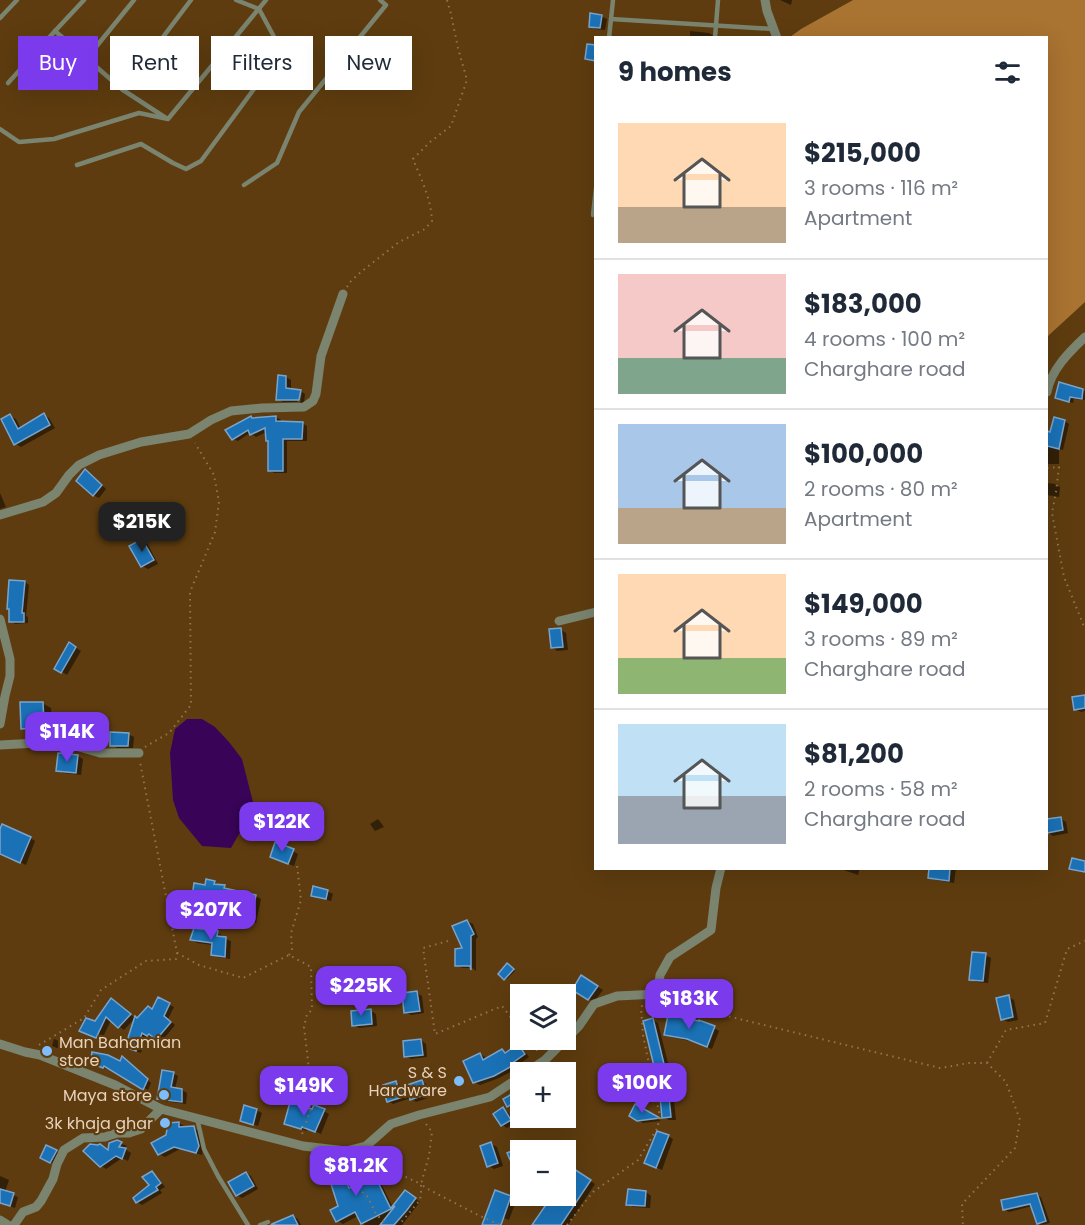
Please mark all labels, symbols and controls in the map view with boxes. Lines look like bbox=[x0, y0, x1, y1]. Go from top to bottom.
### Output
chip: Buy bbox=[18, 36, 98, 90]
chip: Rent bbox=[110, 36, 199, 90]
chip: Filters bbox=[211, 36, 313, 90]
chip: New bbox=[325, 36, 412, 90]
text: 9 homes bbox=[618, 54, 732, 90]
icon: filters bbox=[991, 56, 1024, 89]
text: $215,000 bbox=[804, 135, 921, 171]
icon: home bbox=[666, 147, 738, 219]
text: 3 rooms · 116 m² bbox=[804, 174, 958, 202]
text: Apartment bbox=[804, 204, 912, 232]
text: $183,000 bbox=[804, 286, 922, 322]
icon: home bbox=[666, 298, 738, 370]
text: 4 rooms · 100 m² bbox=[804, 325, 965, 353]
text: Charghare road bbox=[804, 355, 966, 383]
text: $100,000 bbox=[804, 436, 923, 472]
icon: home bbox=[666, 448, 738, 520]
text: 2 rooms · 80 m² bbox=[804, 475, 958, 503]
pin: $215K bbox=[100, 502, 184, 553]
text: Apartment bbox=[804, 505, 912, 533]
text: $215K bbox=[112, 507, 172, 535]
text: $149,000 bbox=[804, 586, 923, 622]
icon: home bbox=[666, 598, 738, 670]
text: 3 rooms · 89 m² bbox=[804, 625, 958, 653]
text: Charghare road bbox=[804, 655, 966, 683]
pin: $114K bbox=[25, 712, 109, 763]
text: $114K bbox=[39, 717, 95, 745]
text: $81,200 bbox=[804, 736, 904, 772]
icon: home bbox=[666, 748, 738, 820]
text: 2 rooms · 58 m² bbox=[804, 775, 958, 803]
pin: $122K bbox=[240, 802, 324, 853]
text: Charghare road bbox=[804, 805, 966, 833]
text: $122K bbox=[253, 807, 311, 835]
pin: $207K bbox=[169, 890, 253, 941]
text: $207K bbox=[180, 895, 242, 923]
pin: $225K bbox=[319, 966, 403, 1017]
text: $225K bbox=[330, 971, 392, 999]
pin: $183K bbox=[647, 979, 731, 1030]
map controls bbox=[510, 984, 576, 1206]
button: layers bbox=[510, 984, 576, 1050]
text: $183K bbox=[659, 984, 719, 1012]
place label: Man Bahamian store bbox=[59, 1031, 181, 1072]
marker: Man Bahamian store bbox=[40, 1044, 54, 1058]
place label: S & S Hardware bbox=[369, 1061, 447, 1102]
button: + bbox=[510, 1062, 576, 1128]
pin: $100K bbox=[600, 1063, 684, 1114]
pin: $149K bbox=[262, 1066, 346, 1117]
text: $100K bbox=[612, 1068, 672, 1096]
text: $149K bbox=[274, 1071, 334, 1099]
marker: S & S Hardware bbox=[452, 1074, 466, 1088]
place label: Maya store bbox=[63, 1084, 152, 1107]
marker: Maya store bbox=[157, 1088, 171, 1102]
place label: 3k khaja ghar bbox=[45, 1112, 153, 1135]
marker: 3k khaja ghar bbox=[158, 1116, 172, 1130]
button: − bbox=[510, 1140, 576, 1206]
pin: $81.2K bbox=[307, 1146, 405, 1197]
text: $81.2K bbox=[324, 1151, 388, 1179]

